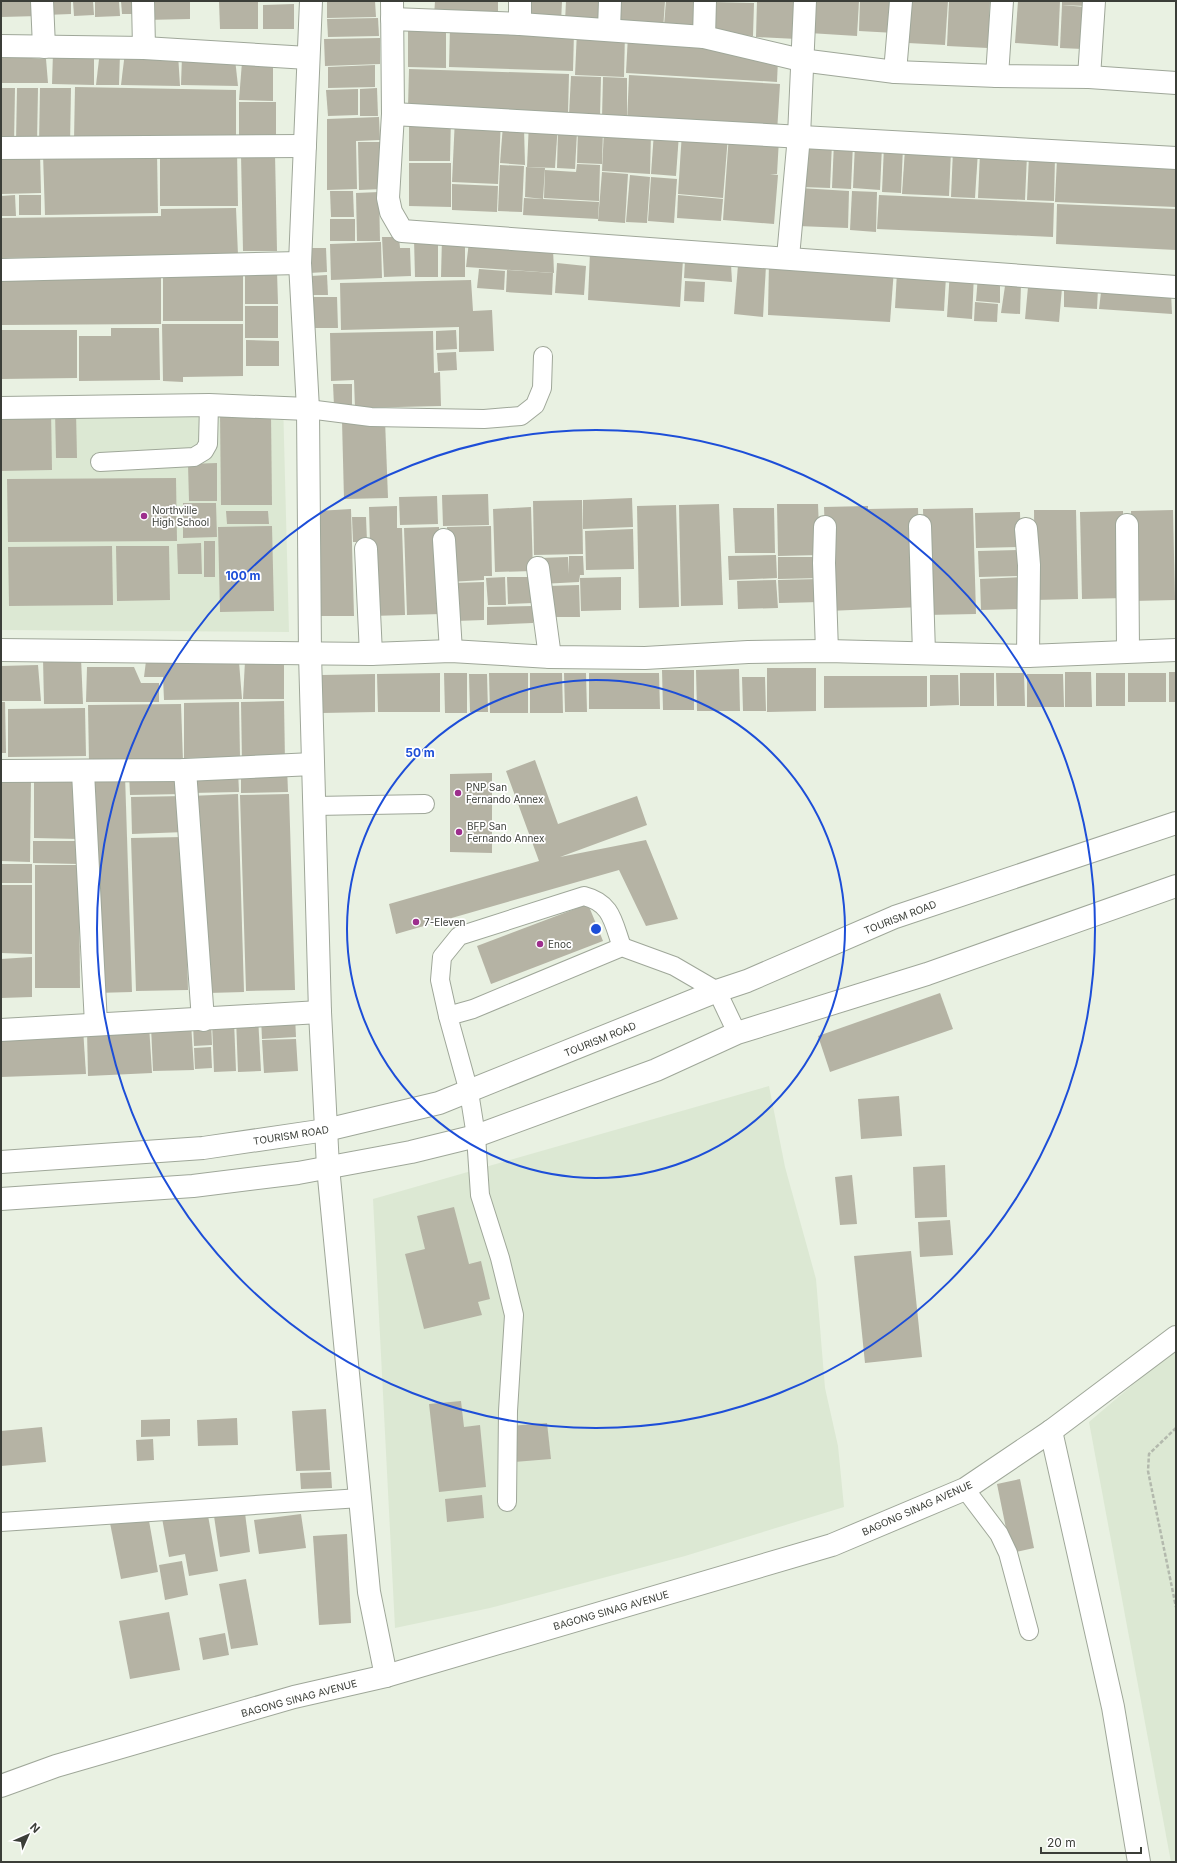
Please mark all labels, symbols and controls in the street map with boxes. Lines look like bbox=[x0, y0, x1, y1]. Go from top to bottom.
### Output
place label: Northville High School bbox=[152, 504, 209, 528]
marker: Northville High School bbox=[139, 511, 149, 521]
text: 100 m bbox=[225, 568, 261, 583]
text: 50 m bbox=[405, 745, 435, 760]
place label: PNP San Fernando Annex bbox=[466, 781, 544, 805]
marker: PNP San Fernando Annex bbox=[453, 788, 463, 798]
place label: BFP San Fernando Annex bbox=[467, 820, 545, 844]
marker: BFP San Fernando Annex bbox=[454, 827, 464, 837]
street label: TOURISM ROAD bbox=[862, 898, 938, 936]
place label: 7-Eleven bbox=[424, 916, 466, 928]
marker: 7-Eleven bbox=[411, 917, 421, 927]
centre of rings bbox=[589, 922, 603, 936]
place label: Enoc bbox=[548, 938, 572, 950]
marker: Enoc bbox=[535, 939, 545, 949]
street label: TOURISM ROAD bbox=[562, 1019, 638, 1059]
street label: TOURISM ROAD bbox=[252, 1123, 330, 1147]
street label: BAGONG SINAG AVENUE bbox=[860, 1478, 974, 1538]
street label: BAGONG SINAG AVENUE bbox=[552, 1588, 670, 1632]
street label: BAGONG SINAG AVENUE bbox=[240, 1677, 358, 1719]
north arrow bbox=[8, 1815, 48, 1855]
text: N bbox=[27, 1820, 43, 1836]
scale bar bbox=[1041, 1829, 1141, 1855]
text: 20 m bbox=[1047, 1835, 1076, 1850]

